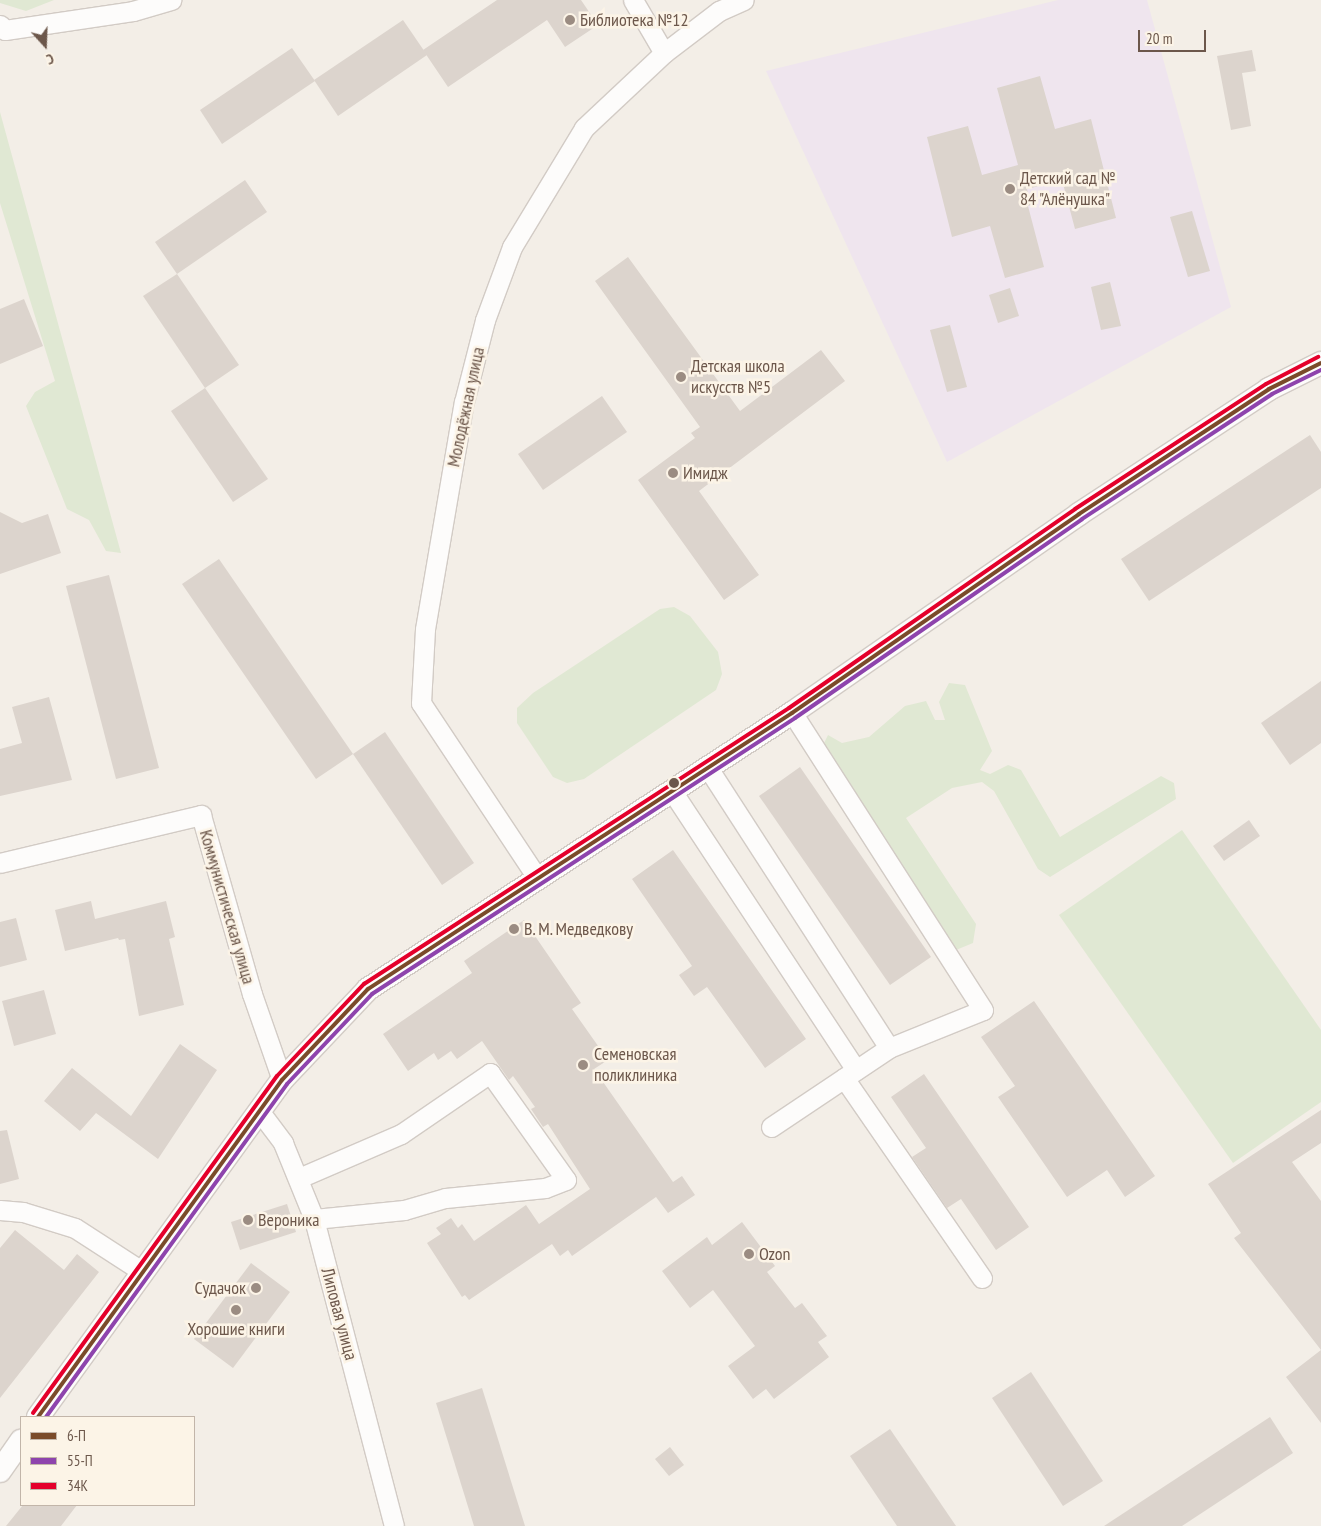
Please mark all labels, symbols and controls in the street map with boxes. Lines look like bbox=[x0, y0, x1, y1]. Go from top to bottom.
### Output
place label: Библиотека №12 bbox=[580, 9, 688, 31]
marker: Библиотека №12 bbox=[564, 14, 576, 26]
north arrow bbox=[20, 20, 70, 70]
scale bar bbox=[1141, 20, 1208, 52]
text: 20 m bbox=[1146, 29, 1172, 48]
text: С bbox=[44, 50, 56, 69]
place label: Детский сад № 84 "Алёнушка" bbox=[1020, 168, 1116, 210]
marker: Детский сад № 84 "Алёнушка" bbox=[1004, 183, 1016, 195]
street label: Молодёжная улица bbox=[443, 345, 489, 469]
place label: Детская школа искусств №5 bbox=[691, 356, 785, 398]
marker: Детская школа искусств №5 bbox=[675, 371, 687, 383]
place label: Имидж bbox=[683, 462, 728, 484]
marker: Имидж bbox=[667, 467, 679, 479]
unlabelled marker bbox=[669, 778, 679, 788]
street label: Коммунистическая улица bbox=[195, 827, 259, 987]
place label: В. М. Медведкову bbox=[524, 918, 635, 940]
marker: В. М. Медведкову bbox=[508, 923, 520, 935]
place label: Семеновская поликлиника bbox=[594, 1044, 677, 1086]
marker: Семеновская поликлиника bbox=[576, 1058, 590, 1072]
place label: Вероника bbox=[258, 1209, 319, 1231]
marker: Вероника bbox=[242, 1214, 254, 1226]
place label: Ozon bbox=[759, 1243, 791, 1265]
marker: Ozon bbox=[743, 1248, 755, 1260]
street label: Липовая улица bbox=[316, 1266, 362, 1362]
place label: Судачок bbox=[194, 1277, 246, 1299]
marker: Судачок bbox=[250, 1282, 262, 1294]
marker: Хорошие книги bbox=[230, 1304, 242, 1316]
place label: Хорошие книги bbox=[187, 1318, 285, 1340]
legend bbox=[20, 1416, 195, 1506]
text: 6-П bbox=[67, 1426, 86, 1445]
text: 55-П bbox=[67, 1451, 93, 1470]
text: 34К bbox=[67, 1476, 88, 1495]

